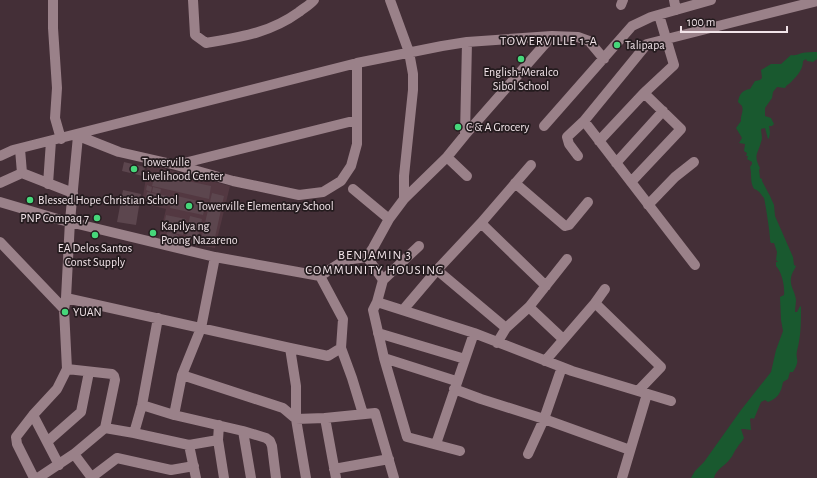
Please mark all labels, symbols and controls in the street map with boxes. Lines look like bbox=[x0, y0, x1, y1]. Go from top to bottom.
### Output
scale bar bbox=[681, 8, 787, 34]
text: 100 m bbox=[687, 16, 715, 28]
district label: TOWERVILLE 1-A bbox=[500, 35, 598, 48]
place label: Talipapa bbox=[625, 39, 665, 51]
marker: Talipapa bbox=[612, 40, 622, 50]
marker: English-Meralco Sibol School bbox=[516, 54, 526, 64]
place label: English-Meralco Sibol School bbox=[483, 66, 559, 92]
place label: C & A Grocery bbox=[466, 121, 529, 134]
marker: C & A Grocery bbox=[453, 122, 463, 132]
place label: Towerville Livelihood Center bbox=[142, 156, 223, 182]
marker: Towerville Livelihood Center bbox=[129, 164, 139, 174]
place label: Blessed Hope Christian School bbox=[38, 194, 178, 206]
marker: Blessed Hope Christian School bbox=[25, 195, 35, 205]
place label: Towerville Elementary School bbox=[197, 200, 334, 213]
marker: Towerville Elementary School bbox=[184, 201, 194, 211]
place label: PNP Compaq 7 bbox=[20, 212, 89, 224]
marker: PNP Compaq 7 bbox=[92, 213, 102, 223]
place label: Kapilya ng Poong Nazareno bbox=[161, 220, 238, 246]
marker: Kapilya ng Poong Nazareno bbox=[148, 228, 158, 238]
marker: EA Delos Santos Const Supply bbox=[90, 230, 100, 240]
place label: EA Delos Santos Const Supply bbox=[58, 242, 132, 269]
district label: BENJAMIN 3 COMMUNITY HOUSING bbox=[305, 249, 445, 277]
place label: YUAN bbox=[73, 306, 102, 318]
marker: YUAN bbox=[60, 307, 70, 317]

